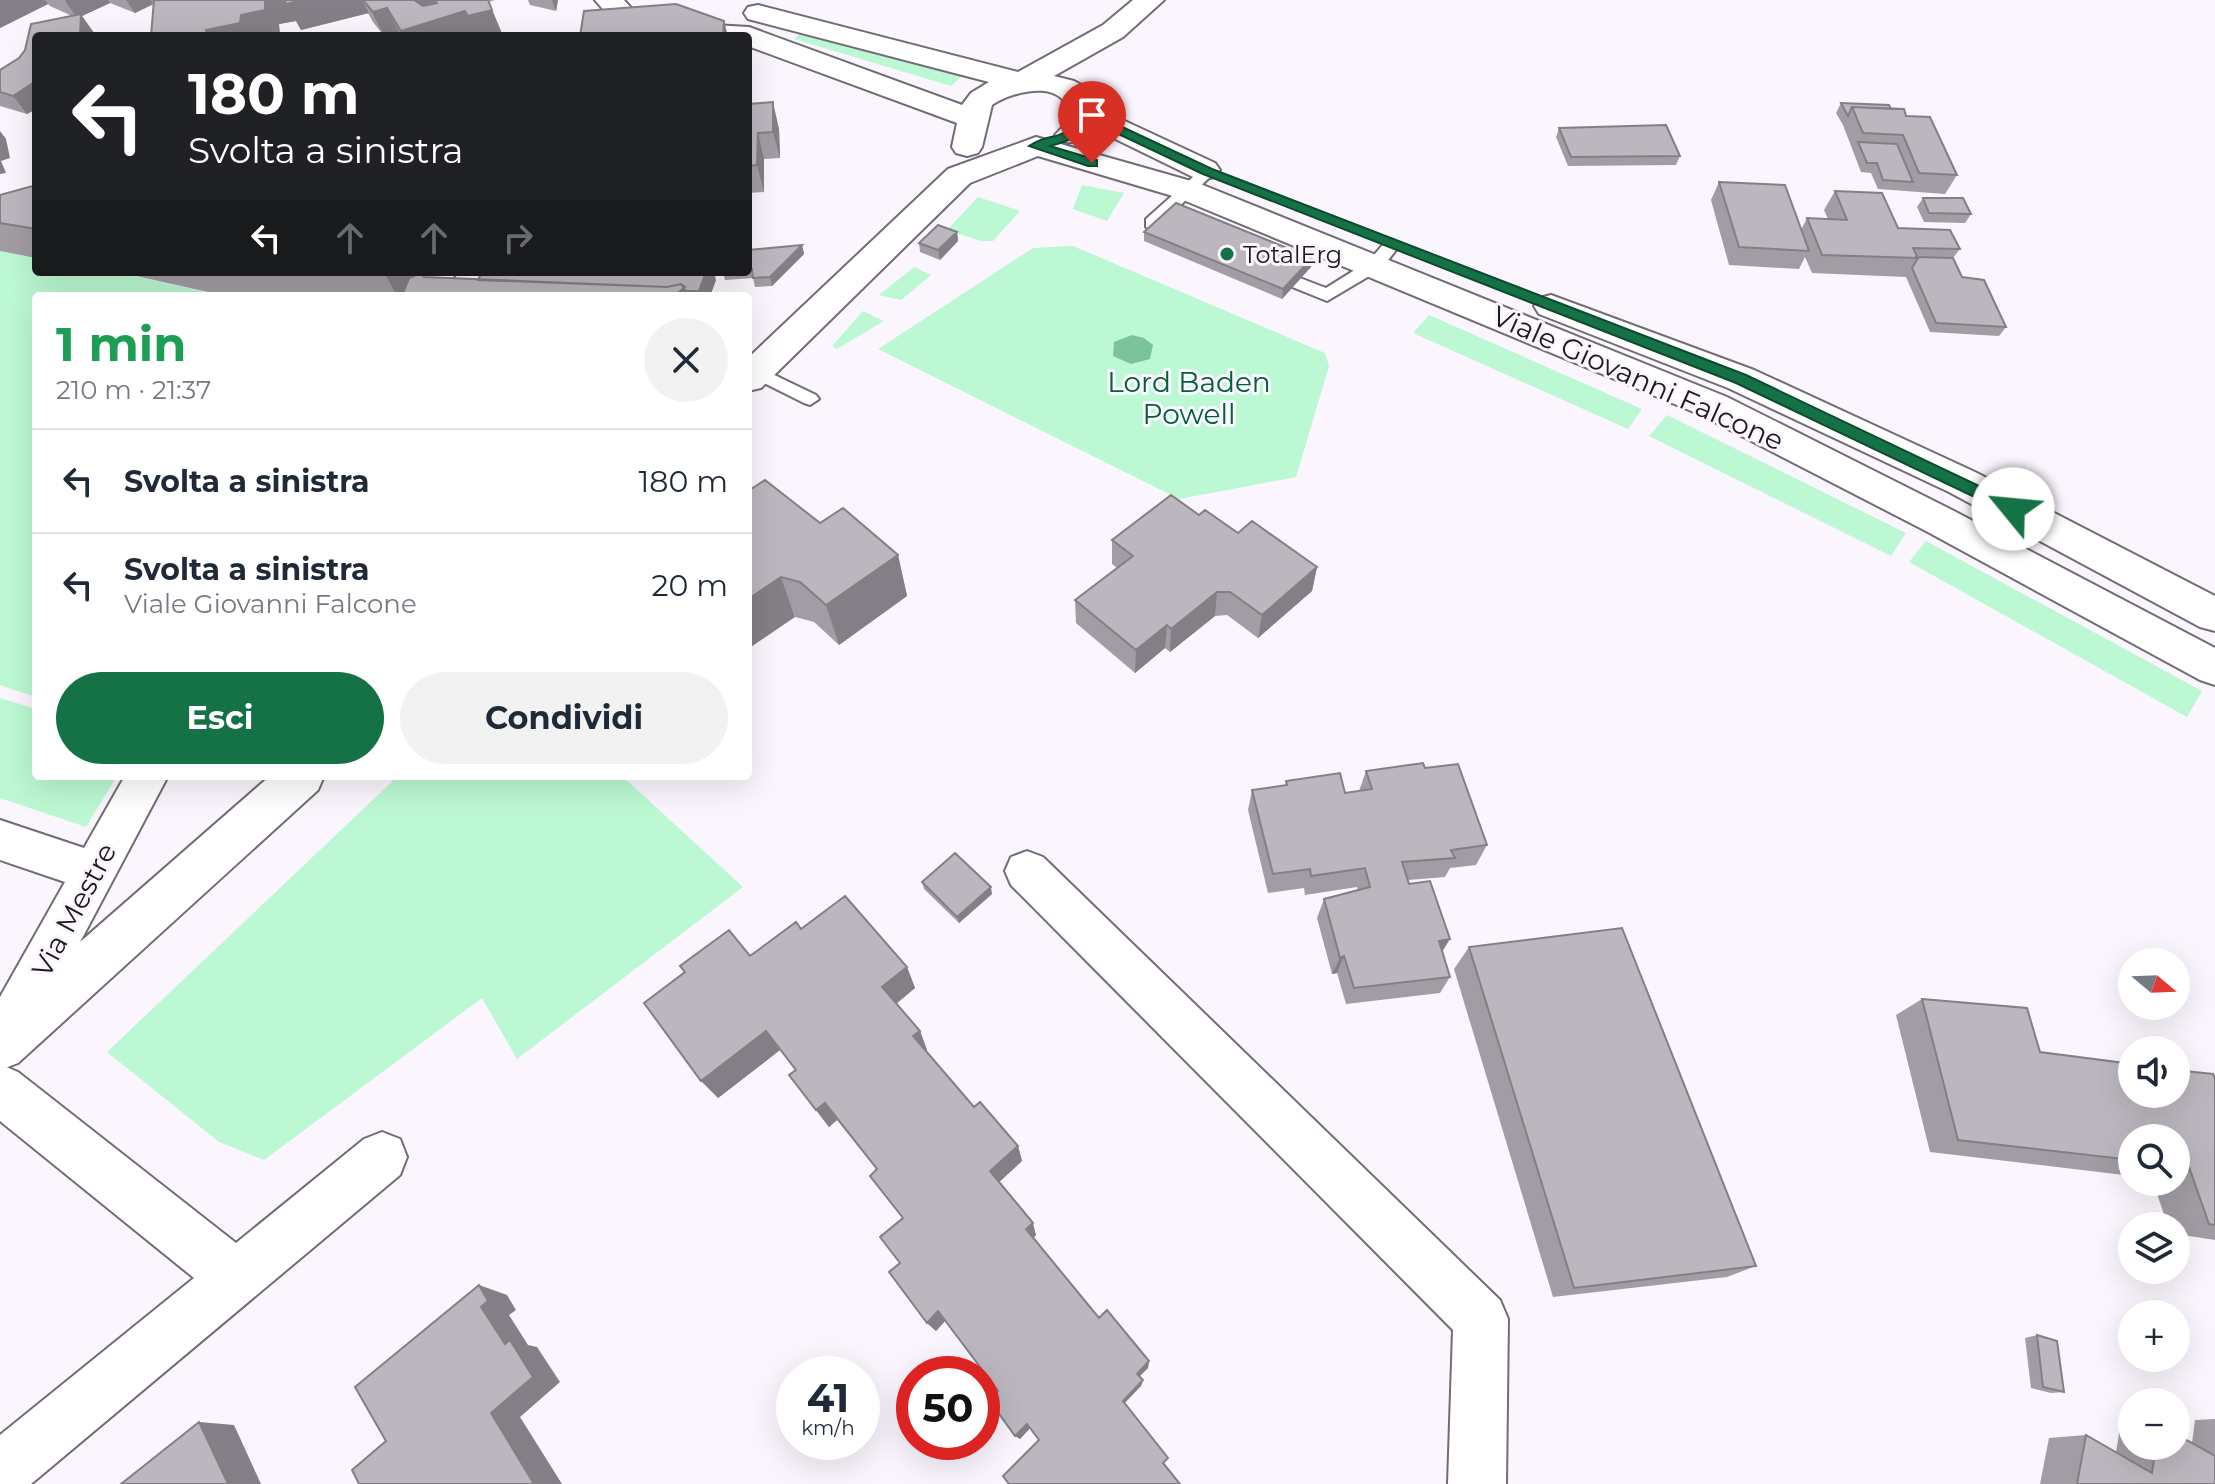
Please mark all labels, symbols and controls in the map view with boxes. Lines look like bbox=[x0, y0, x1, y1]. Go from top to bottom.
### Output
text: 180 m bbox=[188, 60, 360, 128]
icon: left bbox=[56, 64, 160, 168]
pin bbox=[1058, 81, 1126, 163]
icon: arrive bbox=[1070, 93, 1114, 137]
text: Svolta a sinistra bbox=[188, 128, 464, 172]
icon: left bbox=[244, 216, 288, 260]
icon: ahead bbox=[328, 216, 372, 260]
icon: ahead bbox=[412, 216, 456, 260]
icon: right bbox=[496, 216, 540, 260]
place label: TotalErg bbox=[1243, 240, 1342, 269]
marker: TotalErg bbox=[1218, 245, 1236, 263]
street label: Viale Giovanni Falcone bbox=[1487, 298, 1789, 458]
text: 1 min bbox=[56, 315, 186, 373]
button: close bbox=[644, 318, 728, 402]
park label: Lord Baden Powell bbox=[1107, 365, 1271, 431]
text: 210 m · 21:37 bbox=[56, 374, 211, 406]
icon: left bbox=[56, 459, 100, 503]
text: Svolta a sinistra bbox=[124, 463, 370, 500]
text: 180 m bbox=[638, 463, 728, 500]
position arrow bbox=[1971, 467, 2055, 551]
text: Svolta a sinistra bbox=[124, 551, 370, 588]
icon: left bbox=[56, 563, 100, 607]
text: 20 m bbox=[651, 567, 728, 604]
text: Viale Giovanni Falcone bbox=[124, 588, 417, 620]
button: Esci bbox=[56, 672, 384, 764]
button: Condividi bbox=[400, 672, 728, 764]
street label: Via Mestre bbox=[25, 837, 123, 983]
north arrow bbox=[2118, 948, 2190, 1020]
map controls bbox=[2118, 948, 2190, 1460]
button: sound bbox=[2118, 1036, 2190, 1108]
button: search bbox=[2118, 1124, 2190, 1196]
button: layers bbox=[2118, 1212, 2190, 1284]
button: + bbox=[2118, 1300, 2190, 1372]
speed limit sign: 50 bbox=[896, 1356, 1000, 1460]
text: 41 bbox=[807, 1373, 849, 1422]
button: − bbox=[2118, 1388, 2190, 1460]
text: km/h bbox=[801, 1416, 855, 1440]

